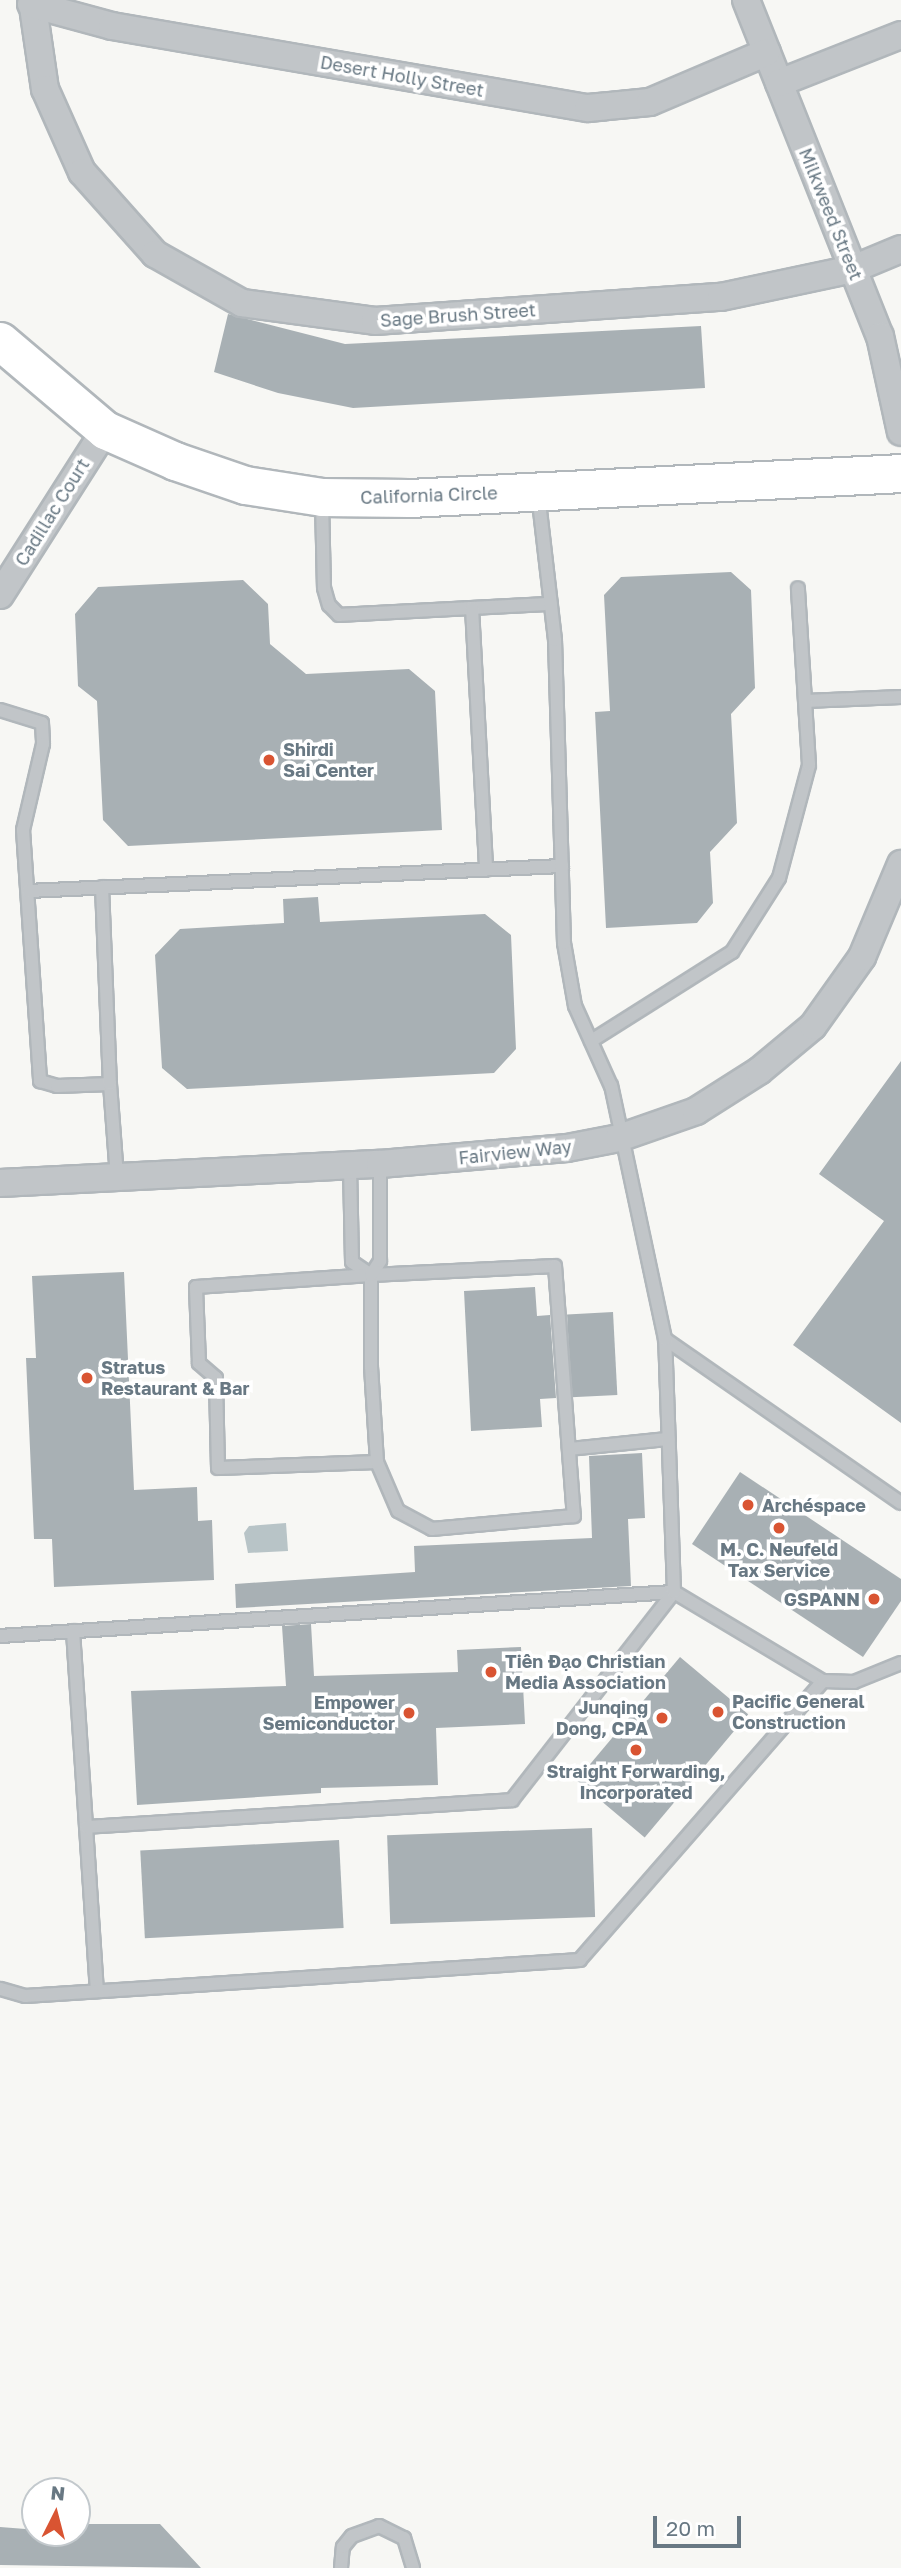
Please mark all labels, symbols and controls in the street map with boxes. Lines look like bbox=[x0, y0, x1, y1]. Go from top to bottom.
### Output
street label: Desert Holly Street bbox=[319, 51, 485, 101]
street label: Milkweed Street bbox=[795, 145, 867, 283]
street label: Sage Brush Street bbox=[379, 299, 537, 331]
street label: Cadillac Court bbox=[10, 454, 94, 570]
street label: California Circle bbox=[360, 482, 498, 508]
place label: Shirdi Sai Center bbox=[283, 739, 374, 782]
marker: Shirdi Sai Center bbox=[261, 752, 277, 768]
street label: Fairview Way bbox=[457, 1135, 573, 1169]
place label: Stratus Restaurant & Bar bbox=[101, 1357, 249, 1400]
marker: Stratus Restaurant & Bar bbox=[79, 1370, 95, 1386]
place label: Archéspace bbox=[762, 1494, 866, 1516]
marker: Archéspace bbox=[740, 1497, 756, 1513]
marker: M. C. Neufeld Tax Service bbox=[771, 1520, 787, 1536]
place label: M. C. Neufeld Tax Service bbox=[720, 1539, 838, 1582]
place label: GSPANN bbox=[784, 1588, 860, 1610]
marker: GSPANN bbox=[866, 1591, 882, 1607]
place label: Tiên Đạo Christian Media Association bbox=[505, 1651, 666, 1694]
marker: Tiên Đạo Christian Media Association bbox=[483, 1664, 499, 1680]
place label: Pacific General Construction bbox=[732, 1691, 864, 1734]
place label: Empower Semiconductor bbox=[262, 1692, 395, 1734]
place label: Junqing Dong, CPA bbox=[556, 1697, 648, 1740]
marker: Pacific General Construction bbox=[710, 1704, 726, 1720]
marker: Empower Semiconductor bbox=[401, 1705, 417, 1721]
marker: Junqing Dong, CPA bbox=[654, 1710, 670, 1726]
marker: Straight Forwarding, Incorporated bbox=[628, 1742, 644, 1758]
place label: Straight Forwarding, Incorporated bbox=[547, 1761, 725, 1803]
north arrow bbox=[21, 2477, 91, 2547]
text: N bbox=[50, 2480, 66, 2505]
scale bar bbox=[656, 2502, 744, 2546]
text: 20 m bbox=[666, 2515, 715, 2541]

